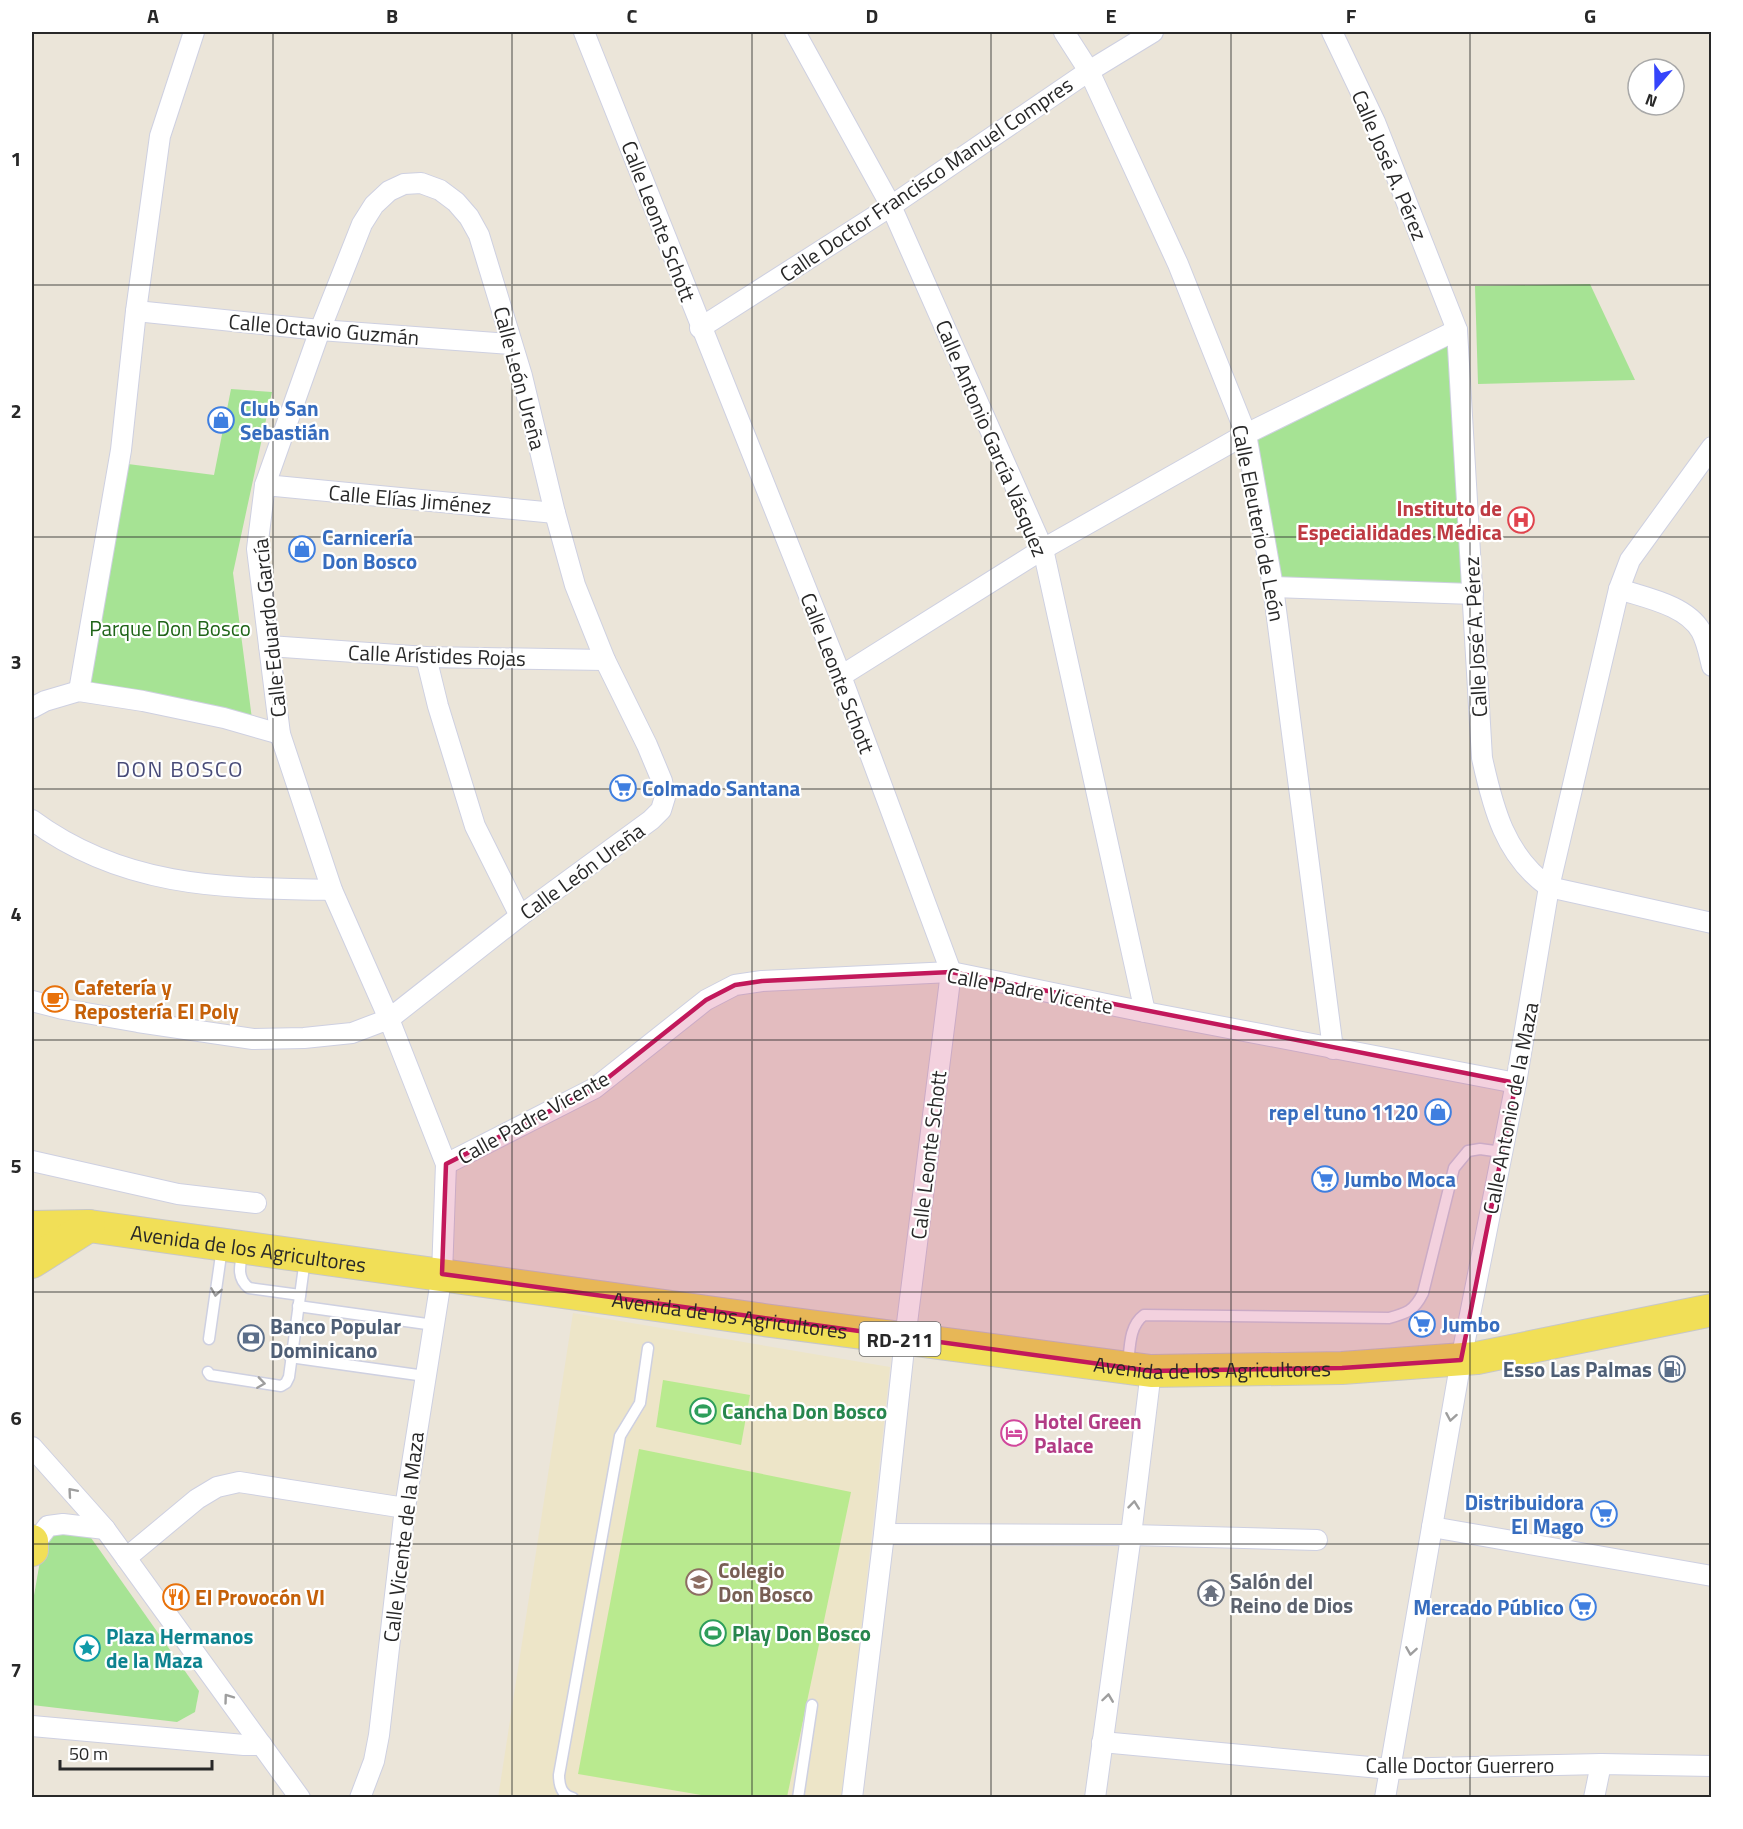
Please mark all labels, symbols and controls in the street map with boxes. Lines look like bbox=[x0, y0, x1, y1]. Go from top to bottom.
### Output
text: A bbox=[147, 0, 159, 31]
text: B bbox=[386, 0, 398, 31]
text: C bbox=[627, 0, 638, 31]
text: D bbox=[866, 0, 878, 31]
text: E bbox=[1105, 0, 1117, 31]
text: F bbox=[1346, 0, 1357, 31]
text: G bbox=[1584, 0, 1596, 31]
north arrow bbox=[1626, 57, 1686, 117]
street label: Calle Doctor Francisco Manuel Compres bbox=[773, 68, 1079, 290]
street label: Calle José A. Pérez bbox=[1344, 85, 1436, 245]
text: N bbox=[1642, 88, 1660, 114]
street label: Calle Leonte Schott bbox=[614, 136, 705, 307]
text: 1 bbox=[10, 143, 22, 174]
street label: Calle León Ureña bbox=[485, 303, 555, 454]
street label: Calle Octavio Guzmán bbox=[227, 305, 421, 353]
street label: Calle Antonio García Vásquez bbox=[928, 315, 1056, 561]
place label: Club San Sebastián bbox=[240, 392, 330, 448]
text: 2 bbox=[10, 395, 22, 426]
shop icon: Club San Sebastián bbox=[206, 405, 236, 435]
street label: Calle Eleuterio de León bbox=[1224, 422, 1294, 624]
street label: Calle Elías Jiménez bbox=[327, 476, 493, 522]
place label: Instituto de Especialidades Médica bbox=[1297, 492, 1502, 548]
hospital icon: Instituto de Especialidades Médica bbox=[1506, 505, 1536, 535]
place label: Carnicería Don Bosco bbox=[322, 521, 417, 577]
shop icon: Carnicería Don Bosco bbox=[287, 534, 317, 564]
street label: Calle Eduardo García bbox=[244, 537, 294, 719]
street label: Calle José A. Pérez bbox=[1455, 556, 1495, 718]
street label: Calle Leonte Schott bbox=[793, 588, 884, 759]
park label: Parque Don Bosco bbox=[89, 612, 251, 644]
street label: Calle Arístides Rojas bbox=[348, 636, 526, 674]
text: 3 bbox=[10, 646, 22, 677]
district label: DON BOSCO bbox=[116, 752, 244, 786]
place label: Colmado Santana bbox=[642, 772, 801, 804]
supermarket icon: Colmado Santana bbox=[608, 773, 638, 803]
street label: Calle León Ureña bbox=[513, 814, 651, 927]
text: 4 bbox=[10, 898, 22, 929]
street label: Calle Padre Vicente bbox=[944, 958, 1116, 1022]
place label: Cafetería y Repostería El Poly bbox=[74, 971, 239, 1027]
cafe icon: Cafetería y Repostería El Poly bbox=[40, 984, 70, 1014]
street label: Calle Antonio de la Maza bbox=[1474, 999, 1546, 1217]
street label: Calle Padre Vicente bbox=[451, 1062, 615, 1172]
street label: Calle Leonte Schott bbox=[902, 1068, 954, 1241]
place label: rep el tuno 1120 bbox=[1269, 1096, 1418, 1128]
shop icon: rep el tuno 1120 bbox=[1423, 1097, 1453, 1127]
text: 5 bbox=[10, 1150, 22, 1181]
place label: Jumbo Moca bbox=[1344, 1163, 1456, 1195]
supermarket icon: Jumbo Moca bbox=[1310, 1164, 1340, 1194]
street label: Avenida de los Agricultores bbox=[129, 1216, 368, 1280]
street label: Avenida de los Agricultores bbox=[610, 1283, 850, 1347]
one-way arrow bbox=[210, 1287, 222, 1296]
place label: Jumbo bbox=[1442, 1308, 1500, 1340]
supermarket icon: Jumbo bbox=[1407, 1309, 1437, 1339]
place label: Banco Popular Dominicano bbox=[270, 1310, 401, 1366]
road number: RD-211 bbox=[860, 1322, 940, 1356]
bank icon: Banco Popular Dominicano bbox=[236, 1323, 266, 1353]
street label: Avenida de los Agricultores bbox=[1092, 1348, 1331, 1387]
place label: Esso Las Palmas bbox=[1503, 1353, 1652, 1385]
fuel station icon: Esso Las Palmas bbox=[1657, 1354, 1687, 1384]
one-way arrow bbox=[257, 1376, 266, 1388]
place label: Cancha Don Bosco bbox=[722, 1395, 887, 1427]
sports icon: Cancha Don Bosco bbox=[688, 1396, 718, 1426]
text: 6 bbox=[10, 1402, 22, 1433]
place label: Hotel Green Palace bbox=[1034, 1405, 1142, 1461]
one-way arrow bbox=[1445, 1413, 1457, 1422]
hotel icon: Hotel Green Palace bbox=[999, 1418, 1029, 1448]
street label: Calle Vicente de la Maza bbox=[374, 1430, 432, 1644]
place label: Distribuidora El Mago bbox=[1465, 1486, 1584, 1542]
one-way arrow bbox=[68, 1488, 79, 1499]
supermarket icon: Distribuidora El Mago bbox=[1589, 1499, 1619, 1529]
one-way arrow bbox=[1127, 1500, 1140, 1509]
place label: Colegio Don Bosco bbox=[718, 1554, 813, 1610]
place label: Salón del Reino de Dios bbox=[1230, 1565, 1353, 1621]
school or university icon: Colegio Don Bosco bbox=[684, 1567, 714, 1597]
temple icon: Salón del Reino de Dios bbox=[1196, 1578, 1226, 1608]
place label: El Provocón VI bbox=[195, 1581, 325, 1613]
restaurant icon: El Provocón VI bbox=[161, 1582, 191, 1612]
place label: Mercado Público bbox=[1413, 1591, 1564, 1623]
supermarket icon: Mercado Público bbox=[1568, 1592, 1598, 1622]
place label: Play Don Bosco bbox=[732, 1617, 871, 1649]
sports icon: Play Don Bosco bbox=[698, 1618, 728, 1648]
place label: Plaza Hermanos de la Maza bbox=[106, 1620, 253, 1676]
place icon: Plaza Hermanos de la Maza bbox=[72, 1633, 102, 1663]
one-way arrow bbox=[1405, 1646, 1418, 1656]
text: 7 bbox=[10, 1654, 22, 1685]
one-way arrow bbox=[224, 1693, 235, 1704]
one-way arrow bbox=[1102, 1693, 1114, 1703]
scale bar bbox=[60, 1733, 212, 1771]
text: 50 m bbox=[69, 1740, 108, 1767]
street label: Calle Doctor Guerrero bbox=[1366, 1749, 1554, 1781]

